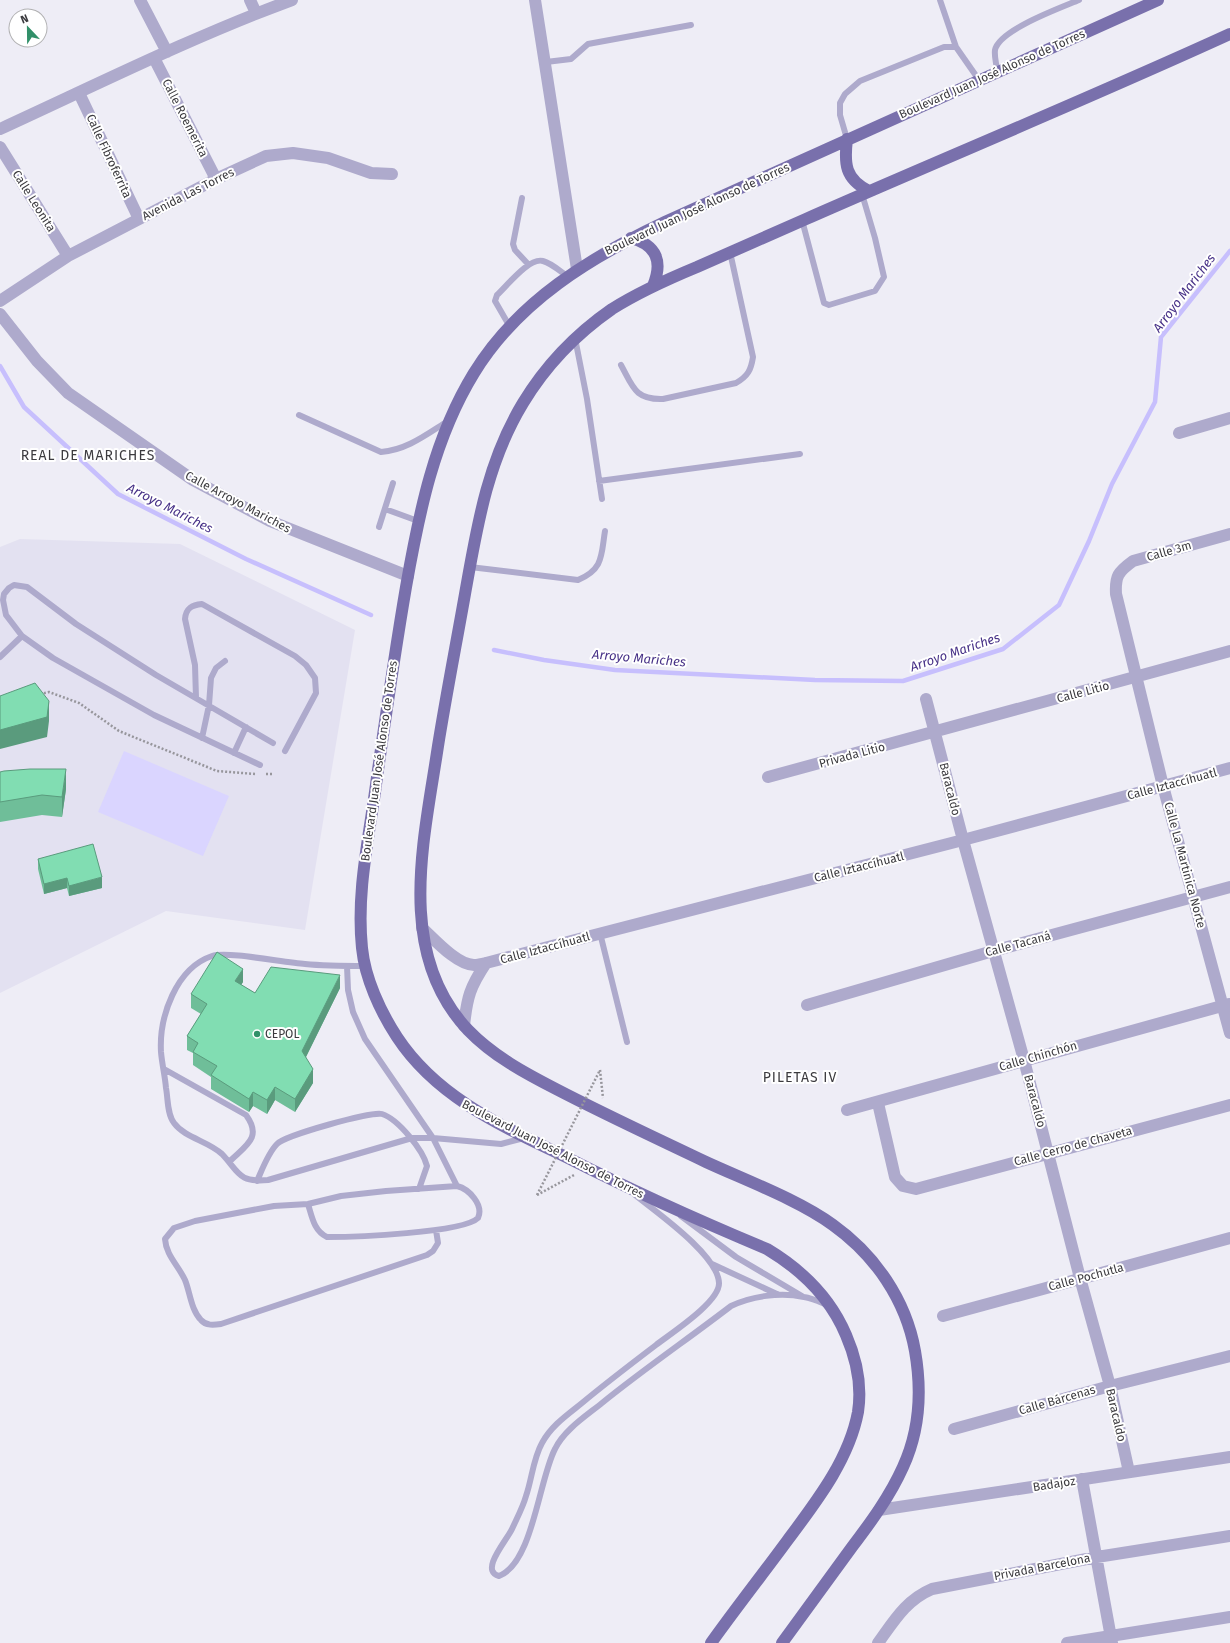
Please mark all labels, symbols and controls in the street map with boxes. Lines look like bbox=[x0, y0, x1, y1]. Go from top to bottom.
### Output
north arrow bbox=[8, 8, 48, 48]
text: N bbox=[19, 12, 30, 27]
street label: Boulevard Juan José Alonso de Torres bbox=[897, 26, 1088, 122]
street label: Calle Roemerita bbox=[159, 77, 211, 159]
street label: Calle Fibroferrita bbox=[83, 112, 135, 200]
street label: Boulevard Juan José Alonso de Torres bbox=[602, 160, 792, 258]
street label: Avenida Las Torres bbox=[140, 165, 237, 223]
street label: Calle Leonita bbox=[9, 168, 59, 234]
water label: Arroyo Mariches bbox=[1149, 251, 1218, 336]
district label: REAL DE MARICHES bbox=[21, 447, 155, 464]
street label: Calle Arroyo Mariches bbox=[183, 468, 293, 536]
water label: Arroyo Mariches bbox=[124, 480, 215, 536]
street label: Calle 3m bbox=[1145, 538, 1193, 564]
water label: Arroyo Mariches bbox=[907, 630, 1002, 675]
water label: Arroyo Mariches bbox=[591, 646, 686, 670]
street label: Boulevard Juan José Alonso de Torres bbox=[358, 660, 400, 862]
street label: Calle Litio bbox=[1055, 678, 1111, 706]
street label: Privada Litio bbox=[817, 739, 887, 771]
street label: Baracaldo bbox=[937, 761, 963, 817]
street label: Calle Iztaccíhuatl bbox=[1126, 765, 1219, 803]
street label: Calle La Martinica Norte bbox=[1161, 801, 1209, 929]
street label: Calle Iztaccíhuatl bbox=[813, 849, 906, 885]
street label: Calle Tacaná bbox=[984, 928, 1052, 960]
street label: Calle Iztaccíhuatl bbox=[499, 929, 592, 967]
place label: CEPOL bbox=[265, 1027, 299, 1041]
marker: CEPOL bbox=[252, 1029, 262, 1039]
street label: Calle Chinchón bbox=[997, 1038, 1079, 1074]
district label: PILETAS IV bbox=[763, 1069, 837, 1086]
street label: Baracaldo bbox=[1021, 1073, 1049, 1129]
street label: Boulevard Juan José Alonso de Torres bbox=[460, 1097, 647, 1201]
street label: Calle Cerro de Chaveta bbox=[1012, 1123, 1134, 1169]
street label: Calle Pochutla bbox=[1047, 1260, 1125, 1294]
street label: Calle Bárcenas bbox=[1017, 1382, 1097, 1418]
street label: Baracaldo bbox=[1103, 1387, 1129, 1443]
street label: Badajoz bbox=[1032, 1474, 1076, 1494]
street label: Privada Barcelona bbox=[993, 1551, 1091, 1583]

